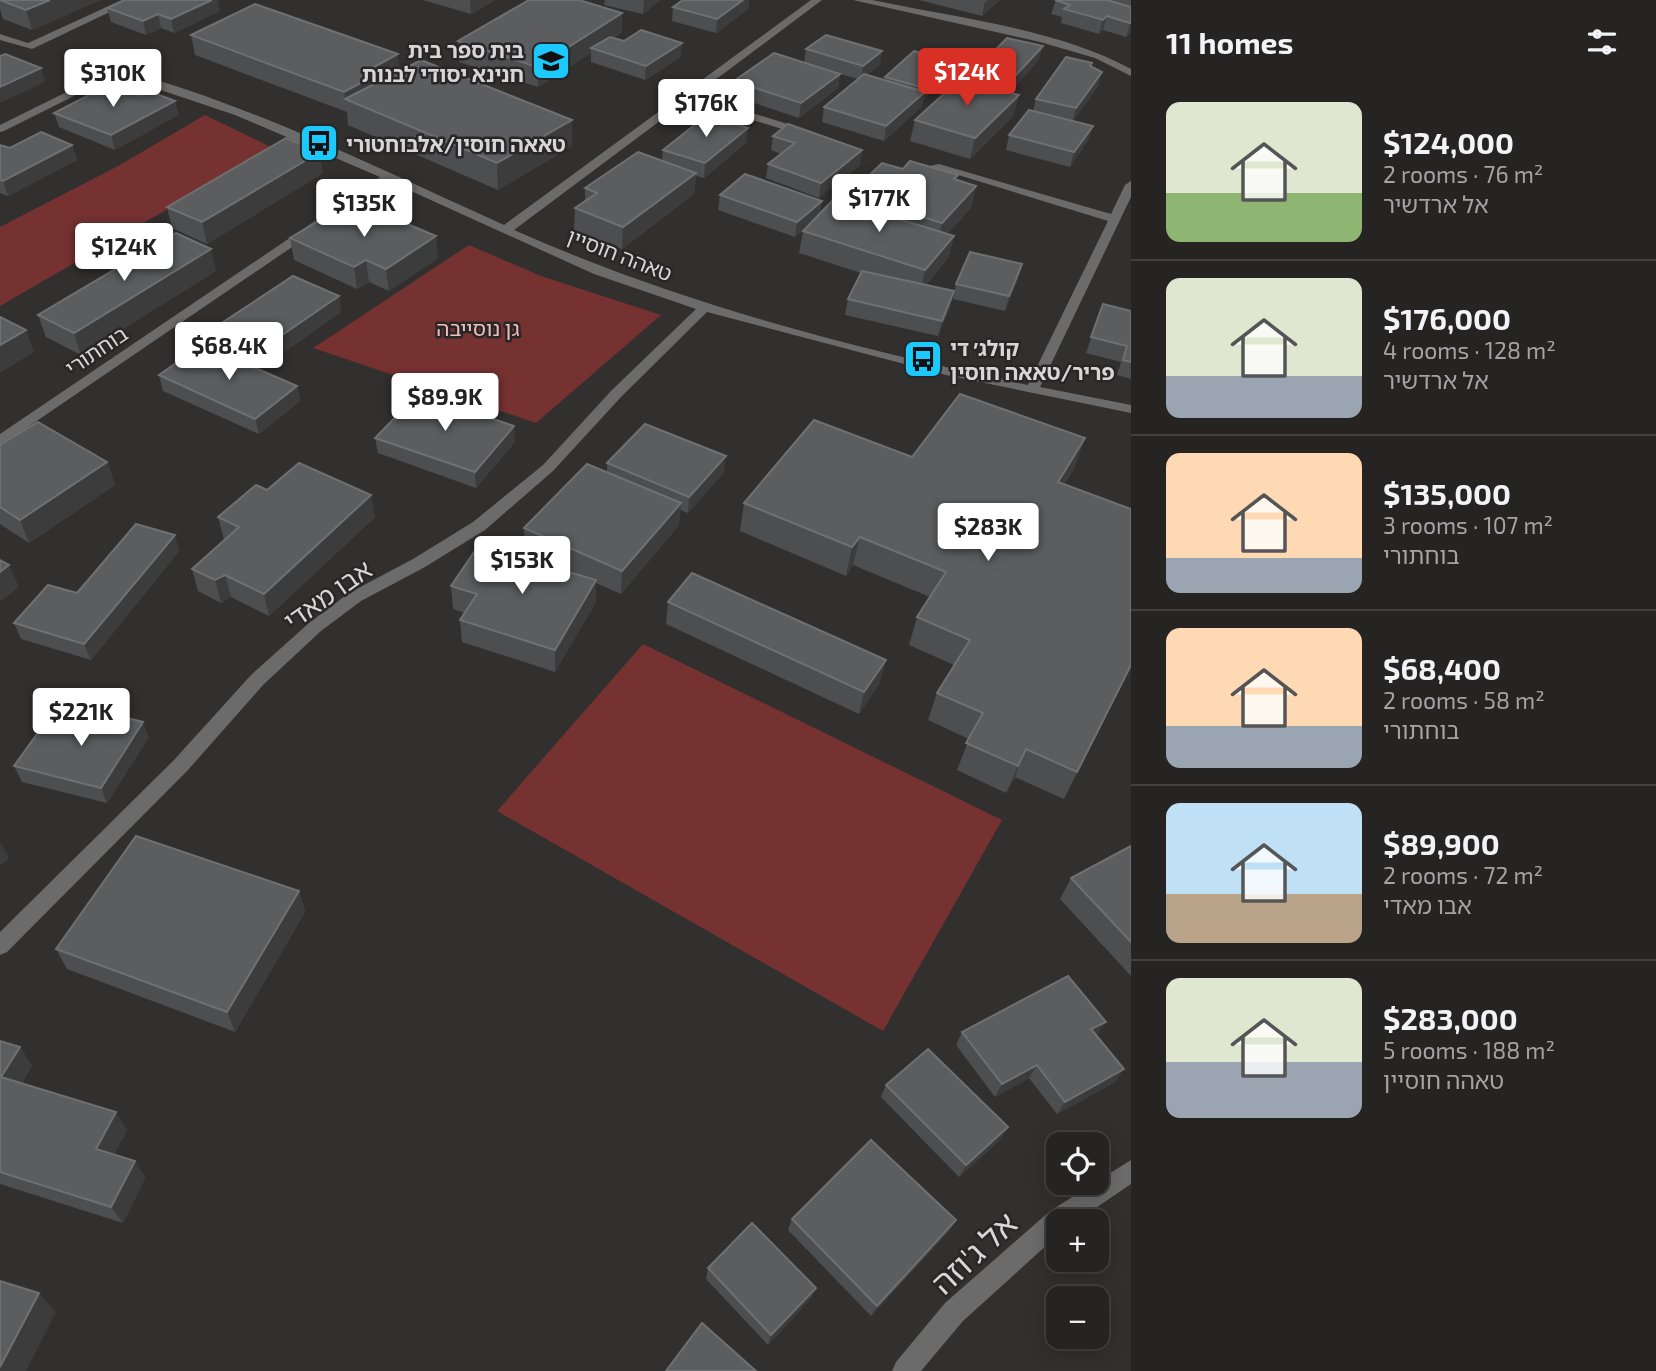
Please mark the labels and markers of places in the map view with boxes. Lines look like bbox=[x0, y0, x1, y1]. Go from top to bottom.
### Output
place label: בית ספר בית חנינא יסודי לבנות bbox=[362, 37, 524, 86]
school or university icon: בית ספר בית חנינא יסודי לבנות bbox=[530, 40, 572, 82]
pin: $124K bbox=[918, 48, 1016, 108]
pin: $310K bbox=[64, 50, 162, 109]
pin: $176K bbox=[657, 80, 755, 139]
bus stop icon: טאאה חוסין/אלבוחטורי bbox=[298, 122, 340, 164]
place label: טאאה חוסין/אלבוחטורי bbox=[346, 131, 566, 156]
pin: $177K bbox=[830, 174, 928, 234]
pin: $135K bbox=[315, 180, 413, 239]
pin: $124K bbox=[75, 224, 173, 283]
pin: $68.4K bbox=[172, 322, 286, 382]
place label: קולג׳ די פריר/טאאה חוסין bbox=[950, 335, 1115, 384]
bus stop icon: קולג׳ די פריר/טאאה חוסין bbox=[902, 338, 944, 380]
pin: $89.9K bbox=[388, 374, 502, 433]
pin: $283K bbox=[939, 504, 1037, 563]
pin: $153K bbox=[473, 536, 571, 596]
pin: $221K bbox=[32, 688, 130, 748]

